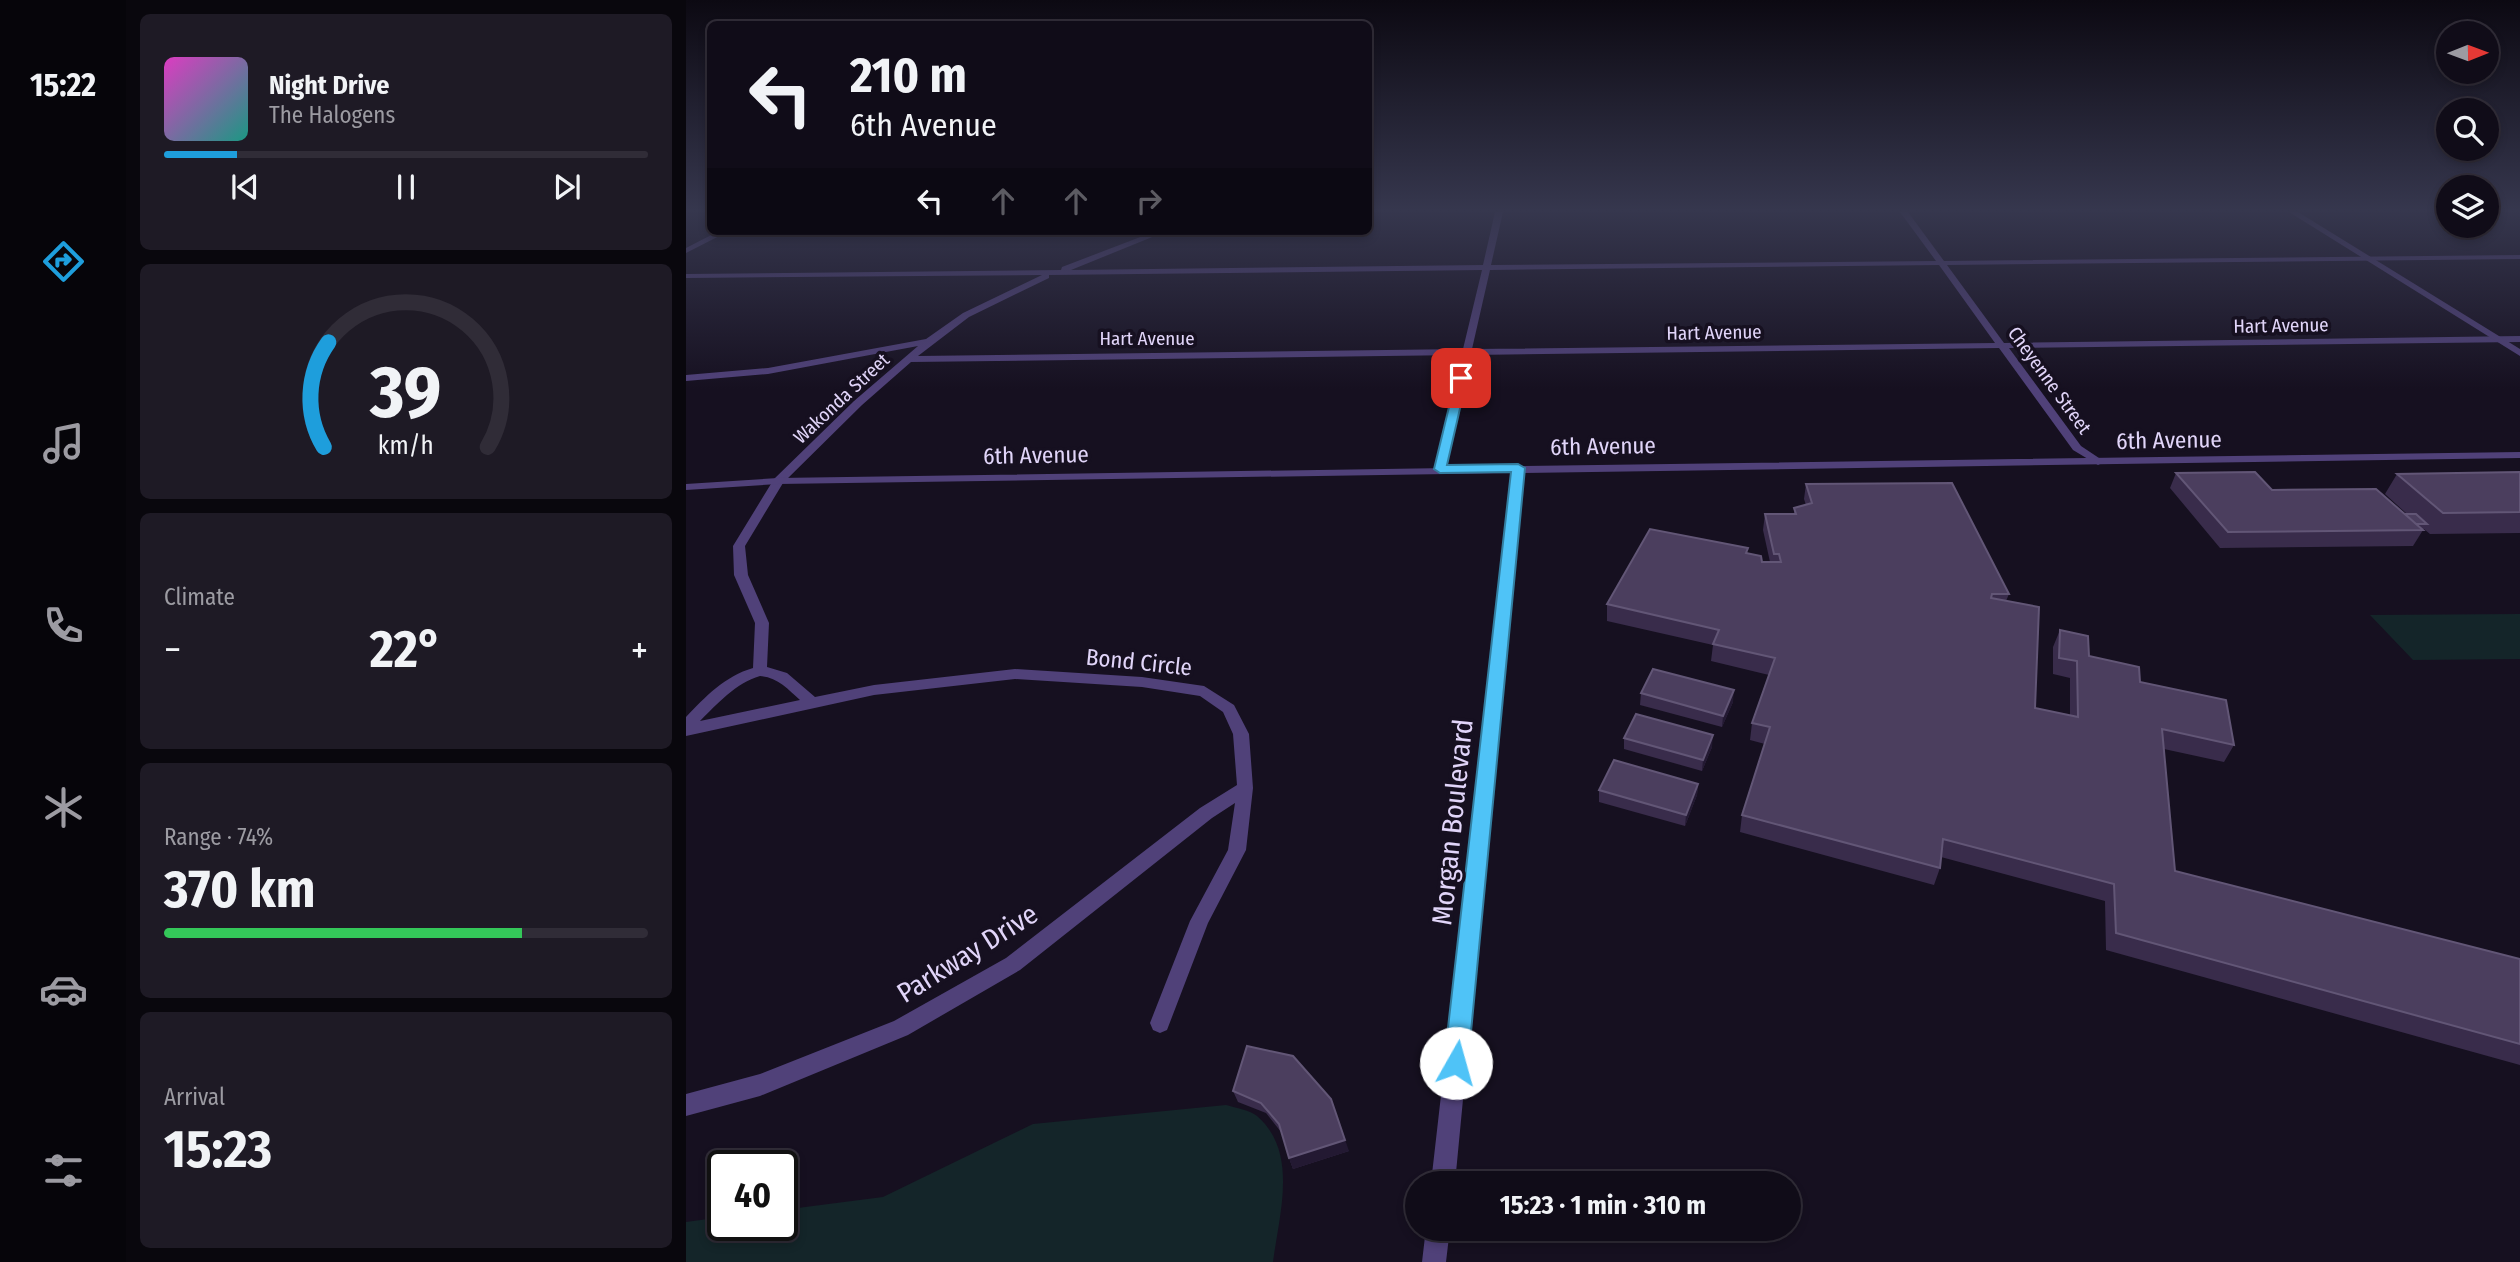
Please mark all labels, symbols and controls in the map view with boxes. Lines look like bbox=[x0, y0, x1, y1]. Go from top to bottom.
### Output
north arrow bbox=[2436, 21, 2499, 84]
map controls bbox=[2436, 21, 2499, 238]
text: 210 m bbox=[850, 46, 967, 105]
icon: left bbox=[735, 49, 826, 140]
text: 15:22 bbox=[30, 66, 96, 104]
text: Night Drive bbox=[269, 70, 389, 101]
button: search bbox=[2436, 98, 2499, 161]
text: The Halogens bbox=[269, 101, 395, 129]
text: 6th Avenue bbox=[850, 106, 997, 144]
icon: previous bbox=[226, 168, 264, 206]
icon: pause bbox=[387, 168, 425, 206]
icon: next bbox=[548, 168, 586, 206]
button: layers bbox=[2436, 175, 2499, 238]
icon: left bbox=[911, 182, 949, 220]
icon: ahead bbox=[984, 182, 1022, 220]
icon: ahead bbox=[1057, 182, 1095, 220]
icon: right bbox=[1130, 182, 1168, 220]
icon: directions bbox=[39, 237, 88, 286]
street label: Hart Avenue bbox=[2233, 313, 2329, 338]
street label: Hart Avenue bbox=[1666, 320, 1762, 345]
street label: Cheyenne Street bbox=[2003, 322, 2097, 439]
street label: Hart Avenue bbox=[1099, 327, 1195, 350]
street label: Wakonda Street bbox=[789, 348, 894, 448]
pin bbox=[1431, 348, 1491, 408]
text: 39 bbox=[369, 350, 442, 437]
icon: arrive bbox=[1442, 359, 1480, 397]
icon: music bbox=[39, 419, 88, 468]
street label: 6th Avenue bbox=[2116, 425, 2222, 455]
text: km/h bbox=[378, 431, 434, 461]
street label: 6th Avenue bbox=[1550, 431, 1656, 461]
street label: 6th Avenue bbox=[983, 440, 1089, 470]
text: Climate bbox=[164, 583, 235, 611]
icon: phone bbox=[39, 601, 88, 650]
text: 22° bbox=[370, 618, 442, 681]
text: − bbox=[164, 627, 181, 673]
text: + bbox=[631, 627, 648, 673]
street label: Bond Circle bbox=[1085, 643, 1193, 681]
street label: Morgan Boulevard bbox=[1425, 717, 1480, 927]
icon: climate bbox=[39, 783, 88, 832]
text: Range · 74% bbox=[164, 823, 273, 851]
text: 370 km bbox=[164, 858, 315, 921]
street label: Parkway Drive bbox=[891, 897, 1044, 1010]
icon: car bbox=[39, 965, 88, 1014]
position arrow bbox=[1419, 1026, 1493, 1100]
text: Arrival bbox=[164, 1083, 225, 1111]
text: 15:23 bbox=[164, 1118, 272, 1181]
icon: filters bbox=[39, 1146, 88, 1195]
speed limit sign: 40 bbox=[707, 1150, 798, 1241]
text: 15:23 · 1 min · 310 m bbox=[1500, 1190, 1706, 1221]

